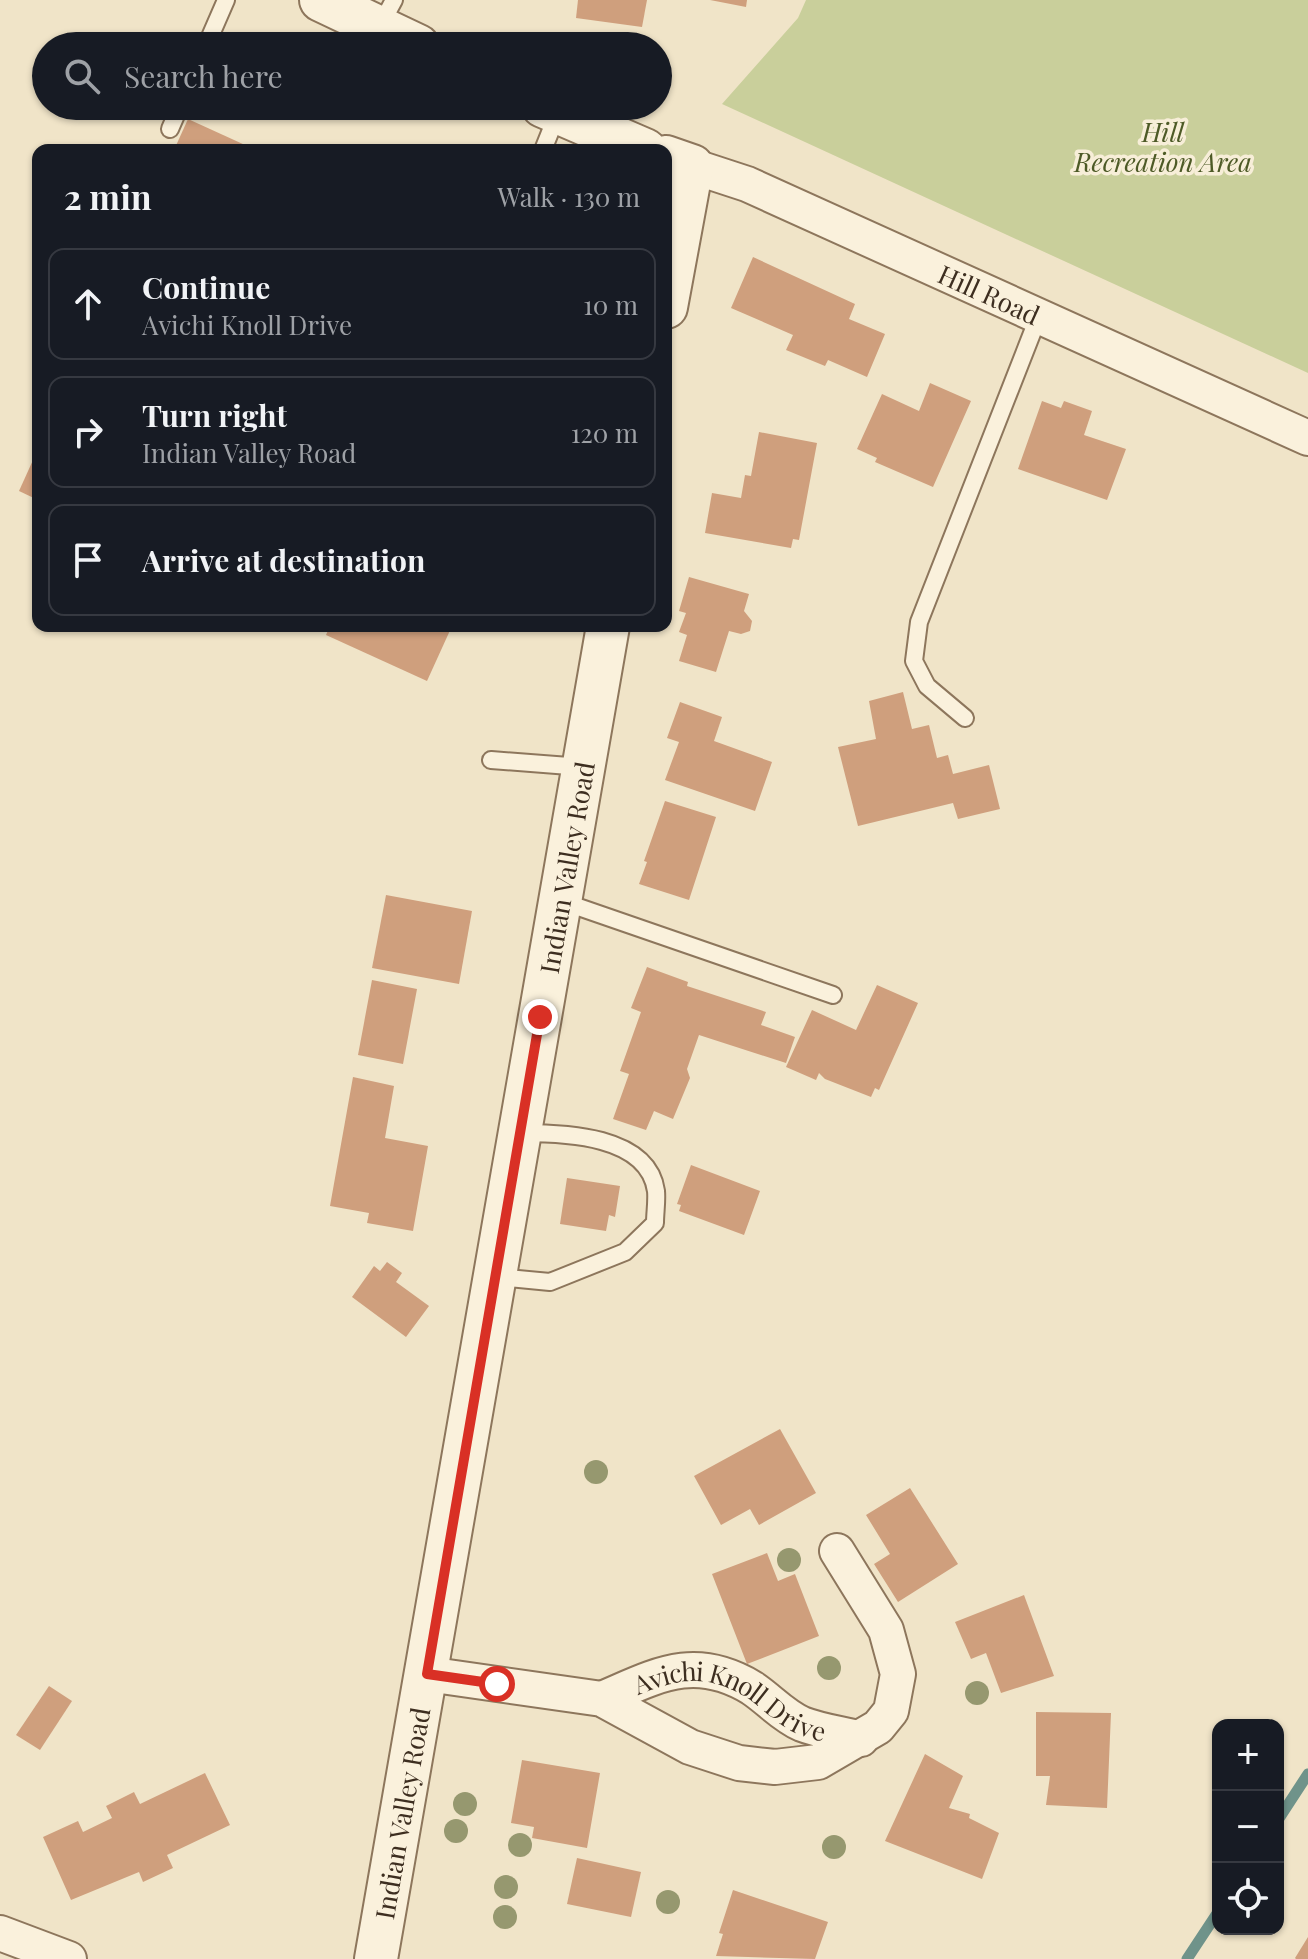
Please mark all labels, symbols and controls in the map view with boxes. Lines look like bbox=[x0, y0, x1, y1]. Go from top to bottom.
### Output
search box bbox=[32, 32, 672, 120]
icon: search bbox=[60, 54, 104, 98]
text: Search here bbox=[124, 56, 283, 96]
park label: Hill Recreation Area bbox=[1073, 114, 1252, 179]
text: 2 min bbox=[64, 173, 152, 219]
text: Walk · 130 m bbox=[498, 179, 640, 214]
street label: Hill Road bbox=[933, 256, 1046, 332]
text: Continue bbox=[142, 267, 270, 307]
icon: ahead bbox=[66, 282, 110, 326]
text: 10 m bbox=[583, 287, 638, 322]
text: Avichi Knoll Drive bbox=[142, 307, 352, 342]
text: Turn right bbox=[142, 395, 287, 435]
icon: right bbox=[66, 410, 110, 454]
text: 120 m bbox=[571, 415, 638, 450]
text: Indian Valley Road bbox=[142, 435, 356, 470]
icon: arrive bbox=[66, 538, 110, 582]
text: Arrive at destination bbox=[142, 540, 425, 580]
street label: Indian Valley Road bbox=[530, 759, 602, 976]
route end bbox=[522, 999, 558, 1035]
street label: Avichi Knoll Drive bbox=[627, 1652, 830, 1748]
route start bbox=[479, 1666, 515, 1702]
street label: Indian Valley Road bbox=[366, 1705, 437, 1922]
map controls bbox=[1212, 1719, 1284, 1935]
button: + bbox=[1212, 1719, 1284, 1791]
button: − bbox=[1212, 1791, 1284, 1863]
button: locate bbox=[1212, 1863, 1284, 1935]

